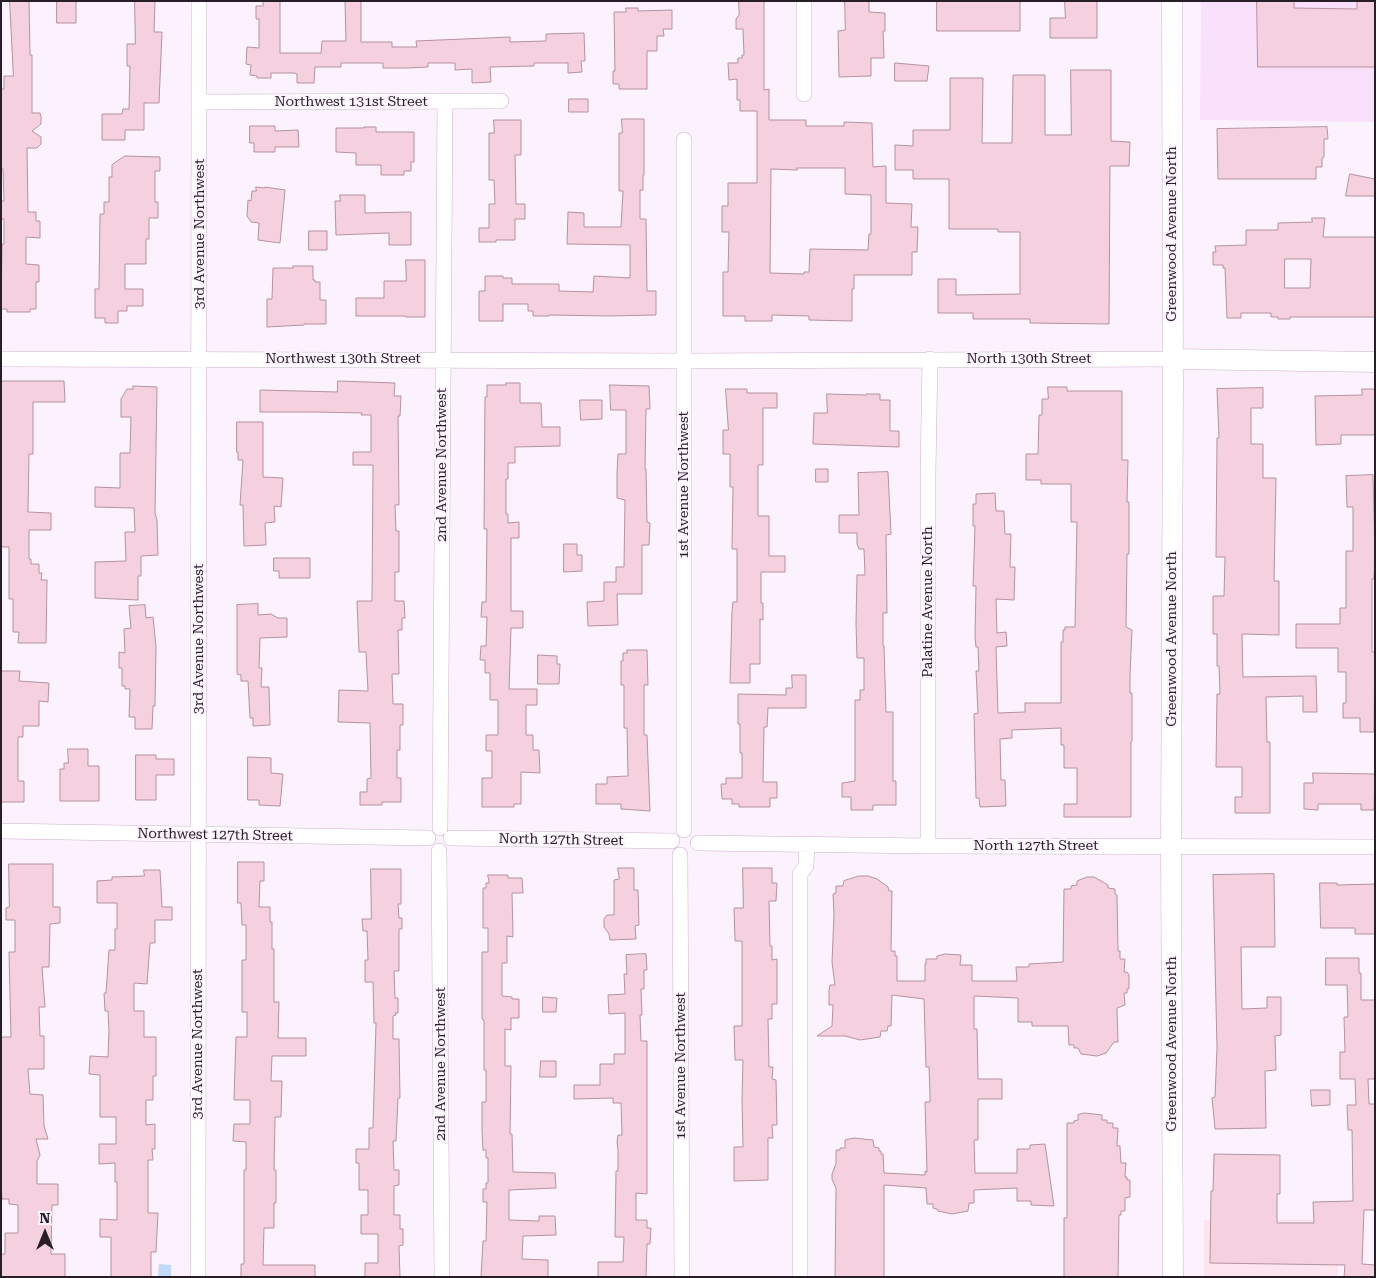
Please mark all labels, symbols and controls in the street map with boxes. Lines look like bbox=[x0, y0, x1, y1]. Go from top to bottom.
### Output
street label: Northwest 131st Street bbox=[274, 94, 428, 110]
street label: Greenwood Avenue North bbox=[1164, 146, 1180, 322]
street label: 3rd Avenue Northwest bbox=[192, 159, 208, 309]
street label: Northwest 130th Street bbox=[265, 351, 421, 367]
street label: North 130th Street bbox=[967, 351, 1091, 367]
street label: 2nd Avenue Northwest bbox=[434, 388, 450, 542]
street label: 1st Avenue Northwest bbox=[676, 411, 692, 559]
street label: Palatine Avenue North bbox=[920, 526, 936, 678]
street label: Greenwood Avenue North bbox=[1164, 551, 1180, 727]
street label: 3rd Avenue Northwest bbox=[191, 564, 207, 714]
street label: Northwest 127th Street bbox=[137, 825, 293, 845]
street label: North 127th Street bbox=[498, 831, 624, 849]
street label: North 127th Street bbox=[974, 838, 1098, 854]
street label: Greenwood Avenue North bbox=[1164, 956, 1180, 1132]
street label: 3rd Avenue Northwest bbox=[190, 969, 206, 1119]
street label: 2nd Avenue Northwest bbox=[433, 987, 449, 1141]
street label: 1st Avenue Northwest bbox=[673, 992, 689, 1140]
north arrow bbox=[20, 1208, 70, 1258]
text: N bbox=[40, 1210, 50, 1226]

